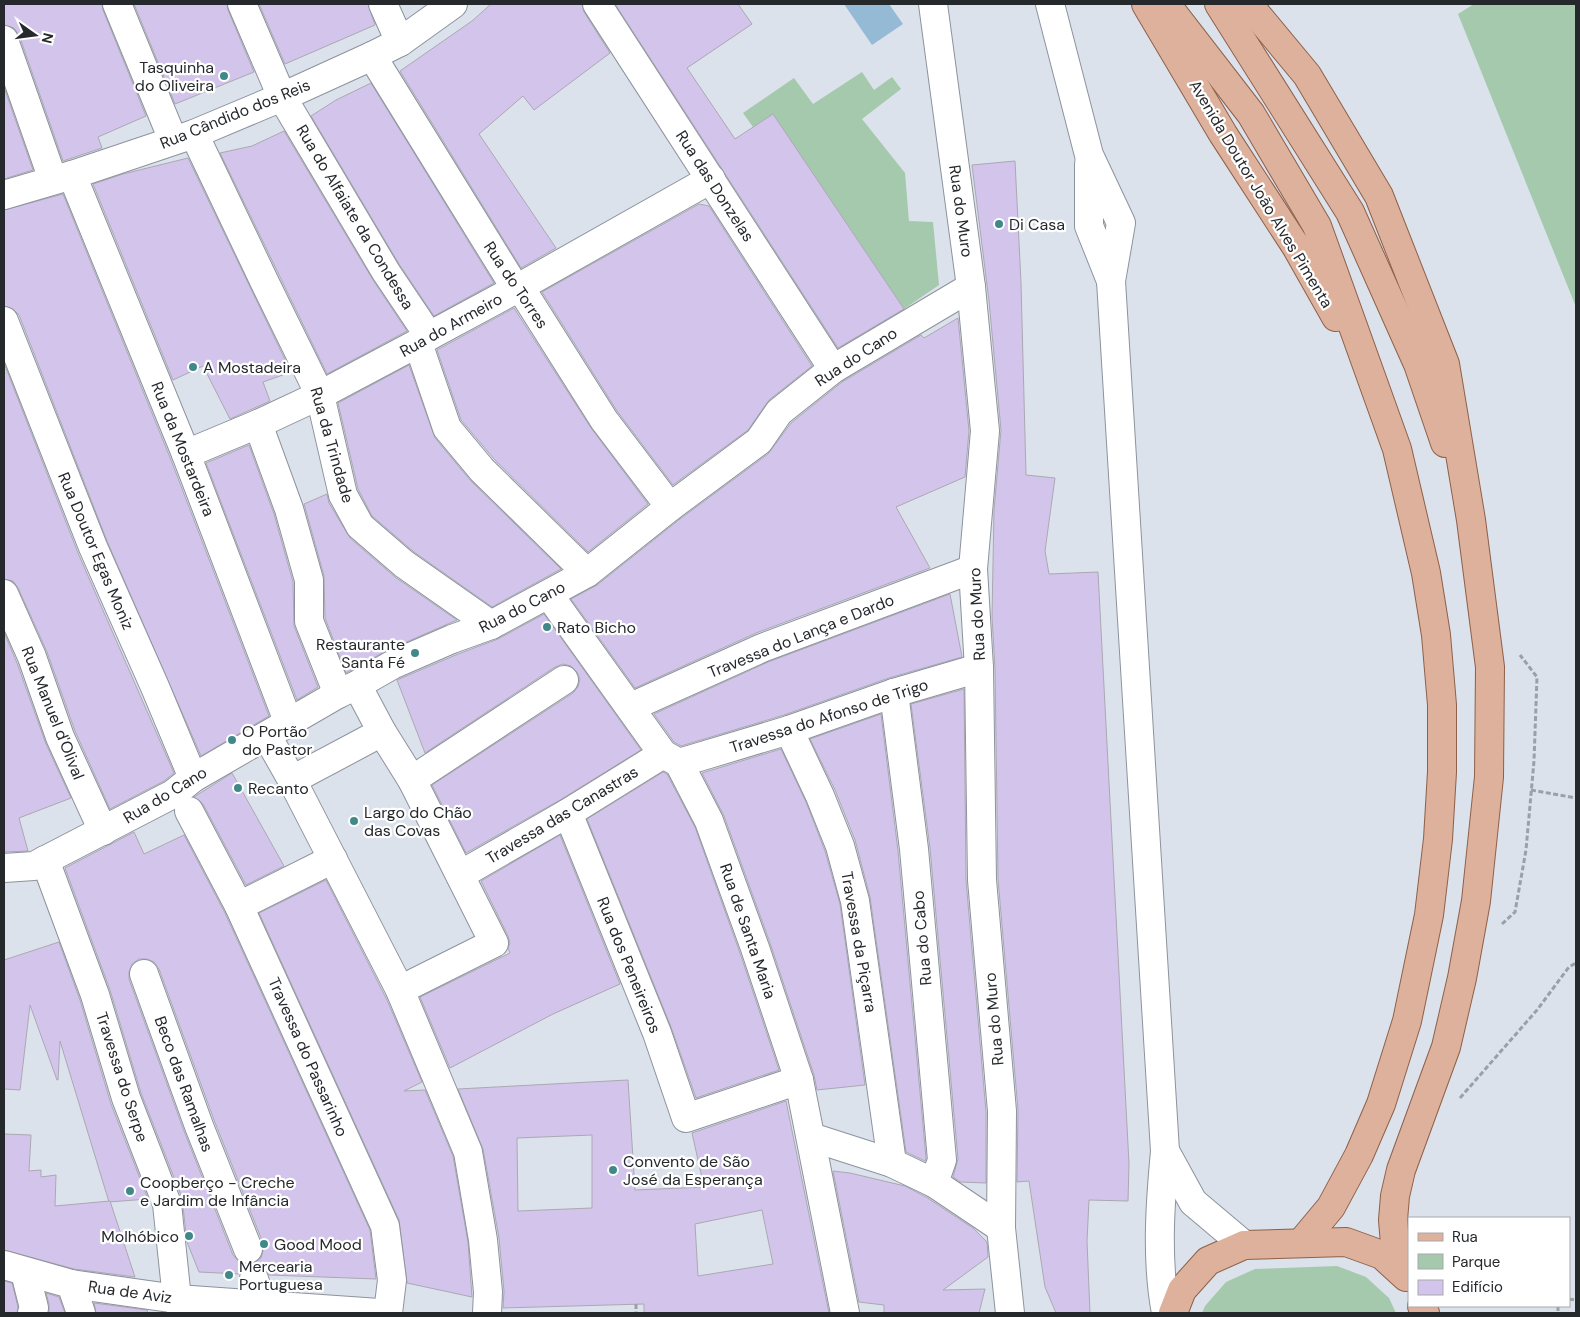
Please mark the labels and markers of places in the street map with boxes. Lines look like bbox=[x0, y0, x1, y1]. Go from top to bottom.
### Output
place label: Tasquinha do Oliveira bbox=[135, 57, 214, 96]
marker: Tasquinha do Oliveira bbox=[218, 70, 230, 82]
place label: Di Casa bbox=[1009, 214, 1065, 235]
marker: Di Casa bbox=[993, 218, 1005, 230]
place label: A Mostadeira bbox=[203, 357, 301, 378]
marker: A Mostadeira bbox=[187, 361, 199, 373]
place label: Rato Bicho bbox=[557, 617, 636, 638]
marker: Rato Bicho bbox=[541, 621, 553, 633]
place label: Restaurante Santa Fé bbox=[316, 634, 405, 673]
marker: Restaurante Santa Fé bbox=[409, 647, 421, 659]
place label: O Portão do Pastor bbox=[242, 721, 313, 760]
marker: O Portão do Pastor bbox=[226, 734, 238, 746]
place label: Recanto bbox=[248, 778, 309, 799]
marker: Recanto bbox=[232, 782, 244, 794]
place label: Largo do Chão das Covas bbox=[364, 802, 472, 841]
marker: Largo do Chão das Covas bbox=[348, 815, 360, 827]
place label: Convento de São José da Esperança bbox=[623, 1151, 763, 1190]
marker: Convento de São José da Esperança bbox=[607, 1164, 619, 1176]
place label: Coopberço - Creche e Jardim de Infância bbox=[140, 1172, 295, 1211]
marker: Coopberço - Creche e Jardim de Infância bbox=[124, 1185, 136, 1197]
place label: Molhóbico bbox=[101, 1226, 179, 1247]
marker: Molhóbico bbox=[183, 1230, 195, 1242]
place label: Good Mood bbox=[274, 1234, 362, 1255]
marker: Good Mood bbox=[258, 1238, 270, 1250]
place label: Mercearia Portuguesa bbox=[239, 1256, 323, 1295]
marker: Mercearia Portuguesa bbox=[223, 1269, 235, 1281]

